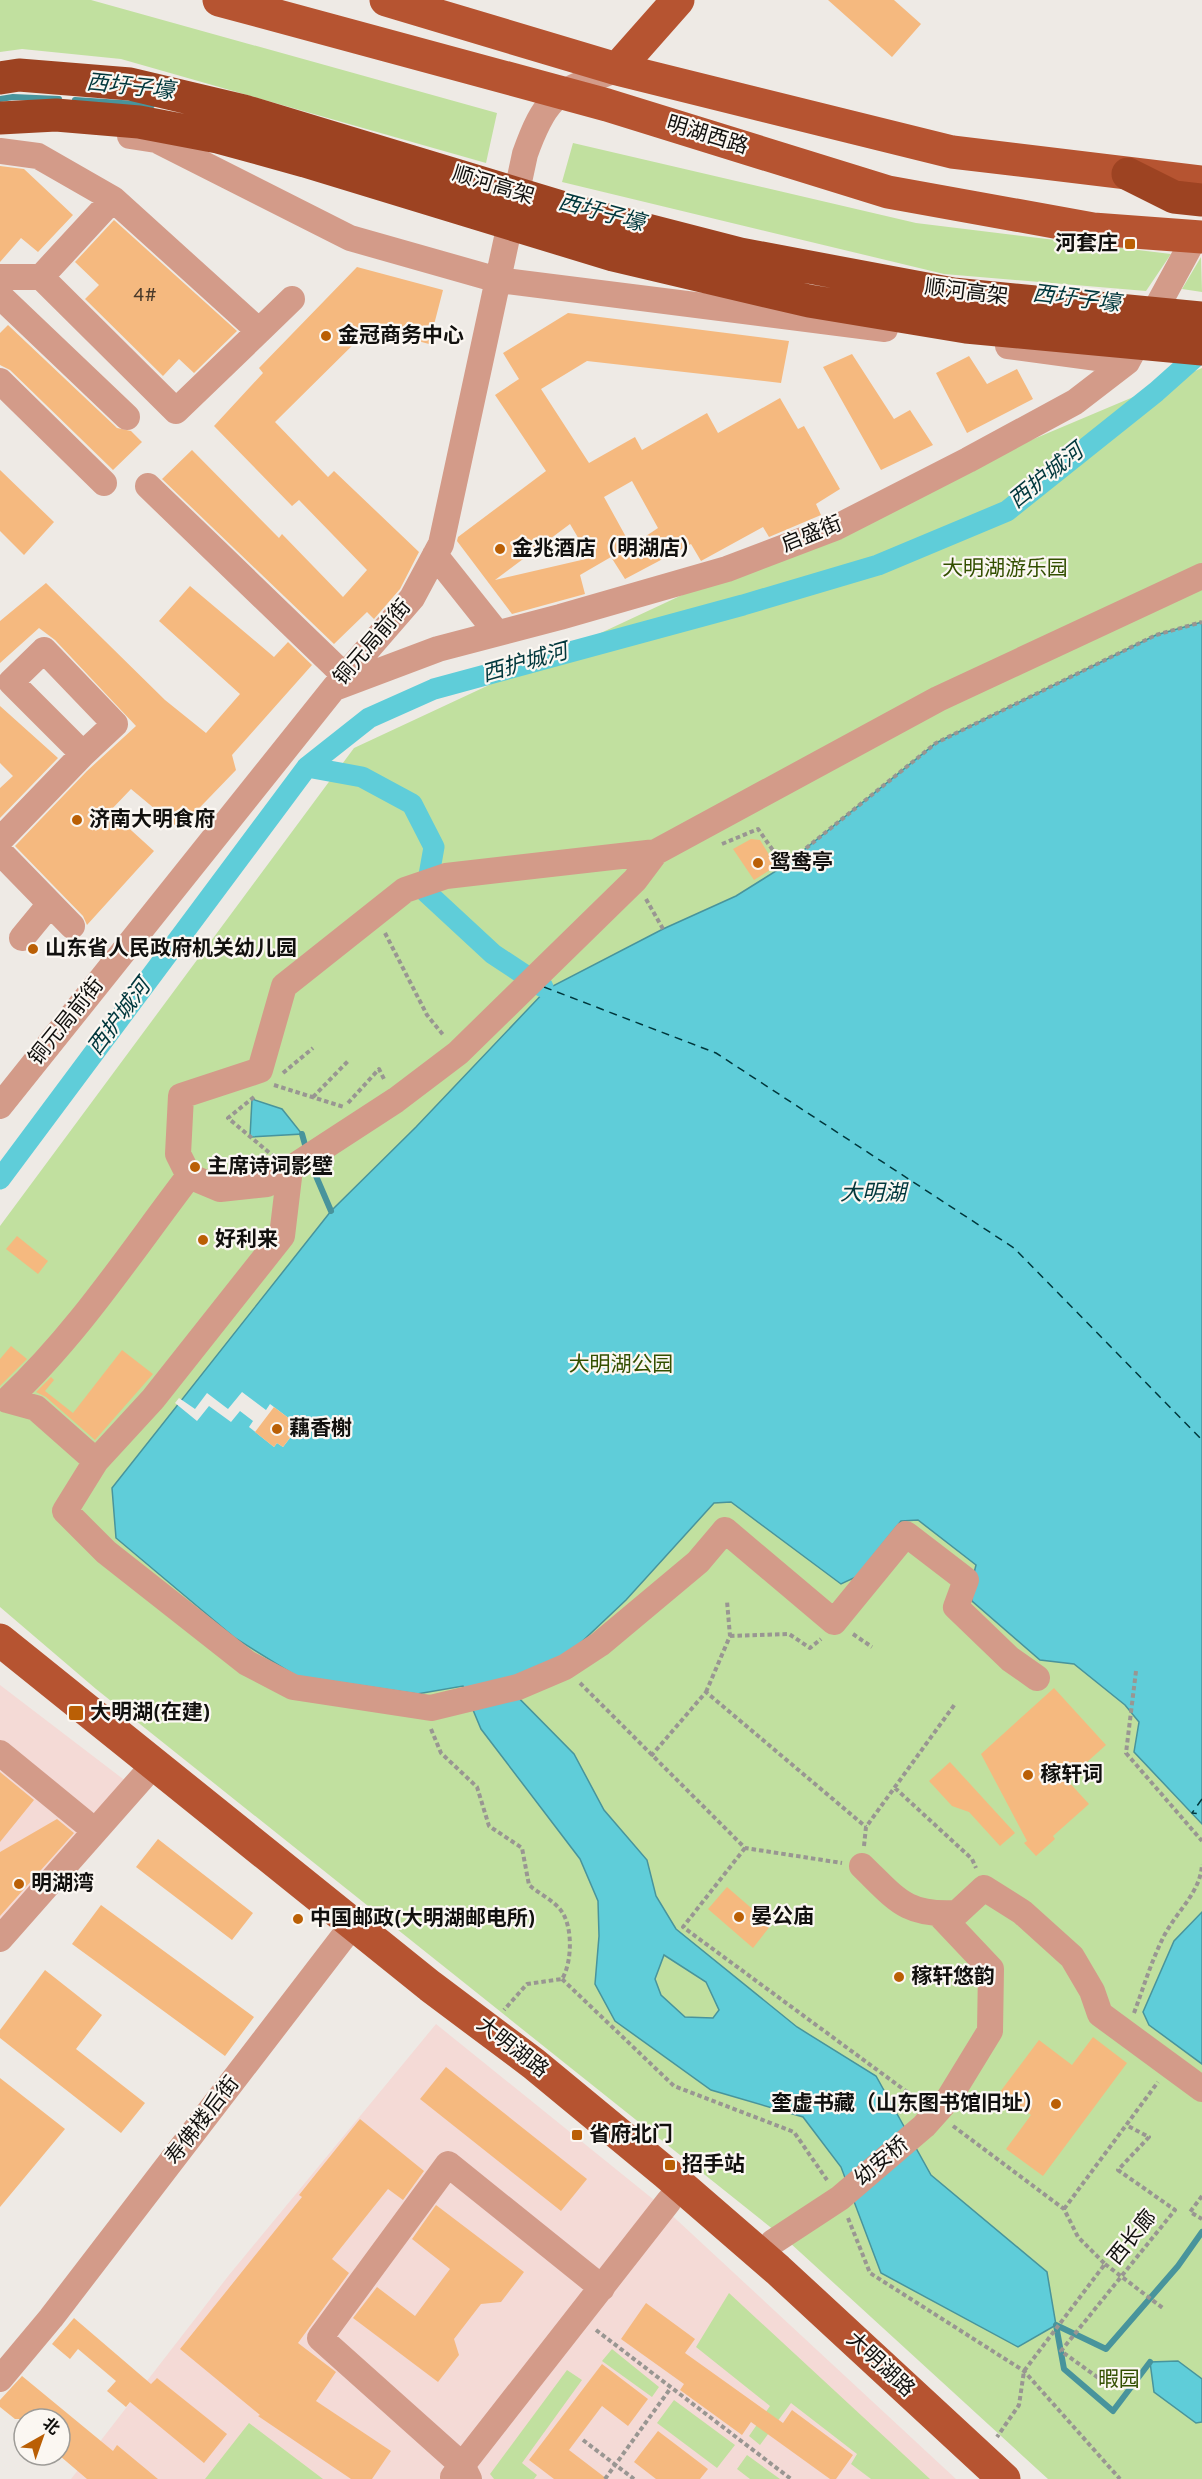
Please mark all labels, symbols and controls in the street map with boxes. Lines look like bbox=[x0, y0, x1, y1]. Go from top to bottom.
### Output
water label: 西圩子壕 bbox=[85, 70, 179, 106]
street label: 明湖西路 bbox=[663, 111, 751, 161]
street label: 顺河高架 bbox=[449, 161, 537, 211]
water label: 西圩子壕 bbox=[555, 190, 651, 239]
place label: 河套庄 bbox=[1055, 231, 1118, 258]
marker: 河套庄 bbox=[1123, 237, 1137, 251]
street label: 顺河高架 bbox=[923, 274, 1009, 312]
water label: 西圩子壕 bbox=[1031, 281, 1125, 319]
house number: 4# bbox=[133, 285, 157, 308]
place label: 金冠商务中心 bbox=[338, 323, 464, 350]
marker: 金冠商务中心 bbox=[319, 329, 333, 343]
water label: 西护城河 bbox=[1004, 436, 1093, 515]
street label: 启盛街 bbox=[778, 511, 846, 559]
place label: 金兆酒店（明湖店） bbox=[512, 536, 701, 563]
marker: 金兆酒店（明湖店） bbox=[493, 542, 507, 556]
park label: 大明湖游乐园 bbox=[942, 556, 1068, 583]
street label: 铜元局前街 bbox=[328, 595, 418, 691]
water label: 西护城河 bbox=[479, 638, 575, 689]
place label: 济南大明食府 bbox=[89, 807, 215, 834]
marker: 济南大明食府 bbox=[70, 813, 84, 827]
place label: 鸳鸯亭 bbox=[770, 850, 833, 877]
marker: 鸳鸯亭 bbox=[751, 856, 765, 870]
place label: 山东省人民政府机关幼儿园 bbox=[45, 936, 297, 963]
marker: 山东省人民政府机关幼儿园 bbox=[26, 942, 40, 956]
water label: 西护城河 bbox=[83, 972, 160, 1061]
street label: 铜元局前街 bbox=[23, 973, 111, 1071]
place label: 主席诗词影壁 bbox=[207, 1154, 333, 1181]
marker: 主席诗词影壁 bbox=[188, 1160, 202, 1174]
water label: 大明湖 bbox=[840, 1181, 909, 1208]
place label: 好利来 bbox=[215, 1227, 278, 1254]
marker: 好利来 bbox=[196, 1233, 210, 1247]
park label: 大明湖公园 bbox=[569, 1352, 674, 1379]
place label: 藕香榭 bbox=[289, 1416, 352, 1443]
marker: 藕香榭 bbox=[270, 1422, 284, 1436]
place label: 大明湖(在建) bbox=[90, 1700, 211, 1727]
marker: 大明湖(在建) bbox=[67, 1704, 85, 1722]
place label: 稼轩词 bbox=[1040, 1762, 1103, 1789]
marker: 稼轩词 bbox=[1021, 1768, 1035, 1782]
place label: 明湖湾 bbox=[31, 1871, 94, 1898]
marker: 明湖湾 bbox=[12, 1877, 26, 1891]
place label: 晏公庙 bbox=[751, 1904, 814, 1931]
place label: 中国邮政(大明湖邮电所) bbox=[310, 1906, 536, 1933]
marker: 晏公庙 bbox=[732, 1910, 746, 1924]
marker: 中国邮政(大明湖邮电所) bbox=[291, 1912, 305, 1926]
place label: 稼轩悠韵 bbox=[911, 1964, 995, 1991]
marker: 稼轩悠韵 bbox=[892, 1970, 906, 1984]
street label: 大明湖路 bbox=[471, 2012, 553, 2084]
street label: 寿佛楼后街 bbox=[160, 2071, 246, 2171]
place label: 奎虚书藏（山东图书馆旧址） bbox=[771, 2091, 1044, 2118]
marker: 奎虚书藏（山东图书馆旧址） bbox=[1049, 2097, 1063, 2111]
place label: 省府北门 bbox=[589, 2122, 673, 2149]
marker: 省府北门 bbox=[570, 2128, 584, 2142]
street label: 幼安桥 bbox=[849, 2131, 915, 2193]
place label: 招手站 bbox=[682, 2152, 745, 2179]
marker: 招手站 bbox=[663, 2158, 677, 2172]
street label: 西长廊 bbox=[1103, 2205, 1163, 2271]
street label: 大明湖路 bbox=[840, 2326, 920, 2404]
park label: 暇园 bbox=[1098, 2367, 1140, 2394]
north arrow bbox=[12, 2407, 72, 2467]
text: 北 bbox=[38, 2414, 63, 2440]

